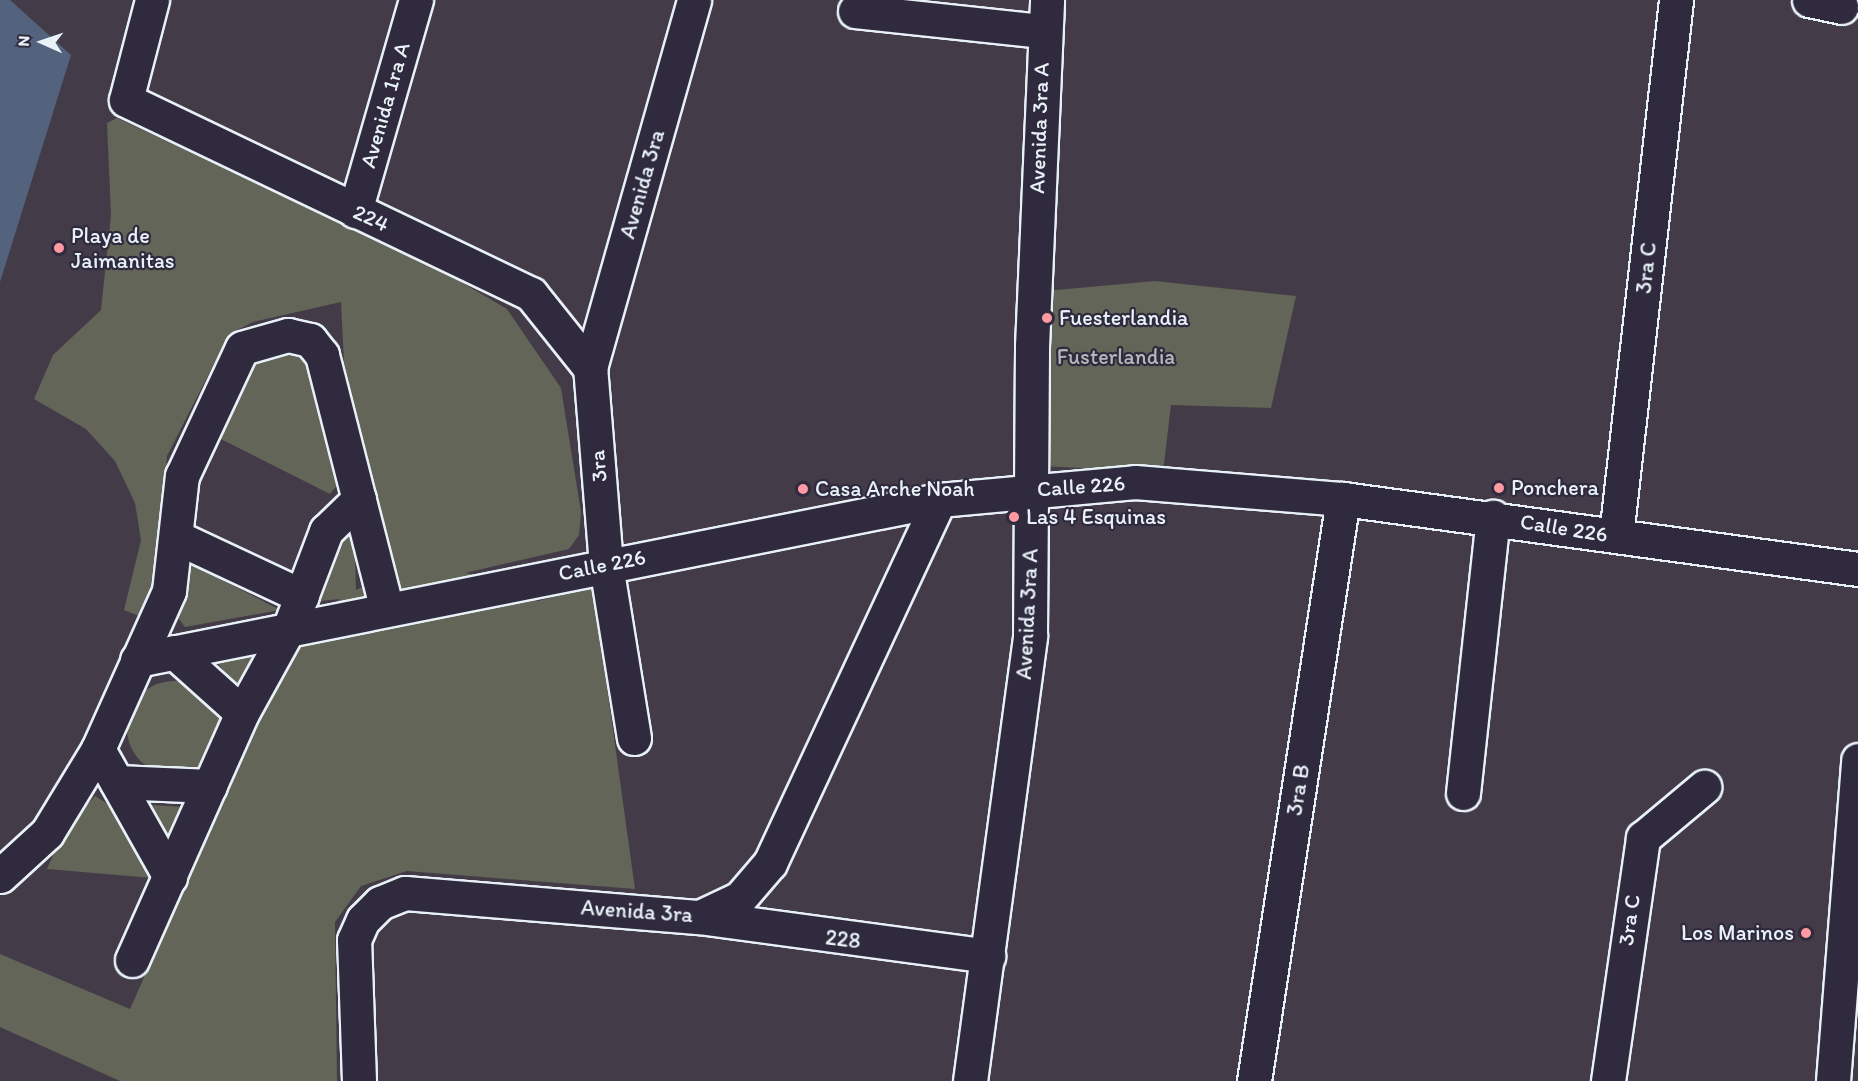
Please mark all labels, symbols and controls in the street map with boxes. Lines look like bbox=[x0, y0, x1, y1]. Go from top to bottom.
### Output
north arrow bbox=[12, 12, 72, 72]
text: N bbox=[14, 35, 33, 47]
street label: Avenida 1ra A bbox=[354, 39, 416, 171]
street label: Avenida 3ra A bbox=[1024, 62, 1054, 194]
street label: Avenida 3ra bbox=[614, 126, 670, 242]
street label: 224 bbox=[349, 198, 393, 238]
place label: Playa de Jaimanitas bbox=[71, 222, 175, 274]
marker: Playa de Jaimanitas bbox=[52, 241, 66, 255]
street label: 3ra C bbox=[1630, 241, 1662, 295]
place label: Fuesterlandia bbox=[1059, 305, 1188, 331]
marker: Fuesterlandia bbox=[1040, 311, 1054, 325]
park label: Fusterlandia bbox=[1057, 344, 1175, 370]
street label: 3ra bbox=[583, 449, 613, 483]
street label: Calle 226 bbox=[1036, 470, 1126, 502]
place label: Ponchera bbox=[1511, 475, 1599, 501]
place label: Casa Arche Noah bbox=[815, 476, 975, 502]
marker: Ponchera bbox=[1492, 481, 1506, 495]
marker: Casa Arche Noah bbox=[796, 482, 810, 496]
place label: Las 4 Esquinas bbox=[1026, 504, 1166, 530]
street label: Calle 226 bbox=[1518, 508, 1610, 548]
marker: Las 4 Esquinas bbox=[1007, 510, 1021, 524]
street label: Calle 226 bbox=[556, 544, 648, 586]
street label: Avenida 3ra A bbox=[1010, 548, 1044, 680]
street label: 3ra B bbox=[1281, 763, 1315, 817]
street label: 3ra C bbox=[1612, 893, 1646, 947]
street label: Avenida 3ra bbox=[580, 894, 694, 928]
place label: Los Marinos bbox=[1681, 920, 1794, 946]
street label: 228 bbox=[824, 924, 862, 954]
marker: Los Marinos bbox=[1799, 926, 1813, 940]

